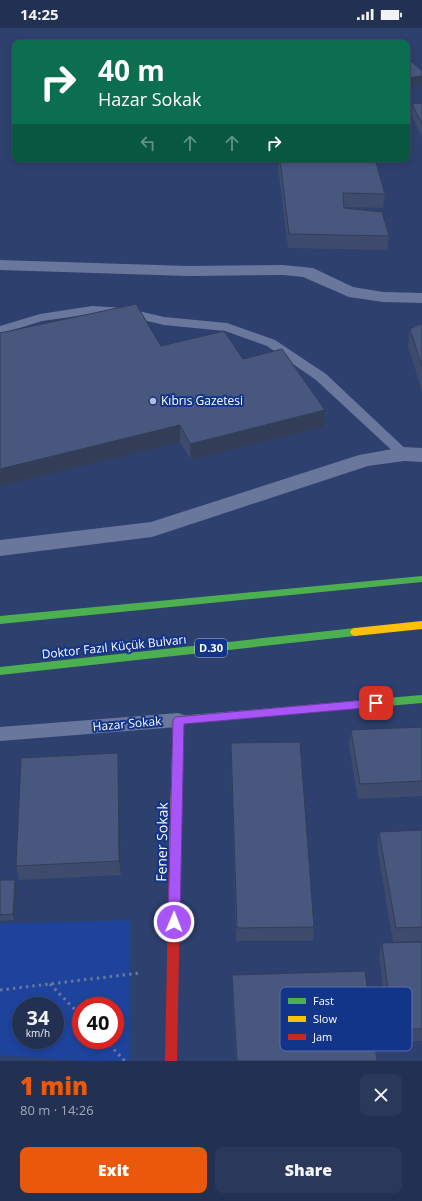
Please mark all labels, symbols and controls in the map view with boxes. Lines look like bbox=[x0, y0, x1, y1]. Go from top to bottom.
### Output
text: 14:25 bbox=[20, 4, 59, 24]
text: 40 m bbox=[98, 51, 165, 89]
icon: right bbox=[32, 56, 84, 108]
text: Hazar Sokak bbox=[98, 87, 201, 111]
icon: left bbox=[137, 132, 159, 154]
icon: ahead bbox=[179, 132, 201, 154]
icon: ahead bbox=[221, 132, 243, 154]
icon: right bbox=[263, 132, 285, 154]
place label: Kıbrıs Gazetesi bbox=[161, 392, 243, 409]
marker: Kıbrıs Gazetesi bbox=[148, 396, 158, 406]
street label: Doktor Fazıl Küçük Bulvarı bbox=[41, 630, 187, 663]
road number: D.30 bbox=[195, 639, 227, 657]
pin bbox=[359, 686, 393, 720]
icon: arrive bbox=[365, 692, 387, 714]
street label: Hazar Sokak bbox=[92, 712, 163, 735]
street label: Fener Sokak bbox=[151, 801, 172, 882]
position arrow bbox=[153, 901, 195, 943]
legend bbox=[280, 987, 412, 1051]
text: Fast bbox=[313, 993, 334, 1008]
speed limit sign: 40 bbox=[72, 997, 124, 1049]
text: 34 bbox=[27, 1004, 49, 1031]
text: Slow bbox=[313, 1011, 337, 1026]
text: km/h bbox=[26, 1026, 50, 1040]
text: Jam bbox=[312, 1029, 332, 1044]
text: 1 min bbox=[20, 1069, 88, 1102]
button: close bbox=[360, 1074, 402, 1116]
text: 80 m · 14:26 bbox=[20, 1101, 94, 1119]
button: Exit bbox=[20, 1147, 207, 1193]
button: Share bbox=[215, 1147, 402, 1193]

